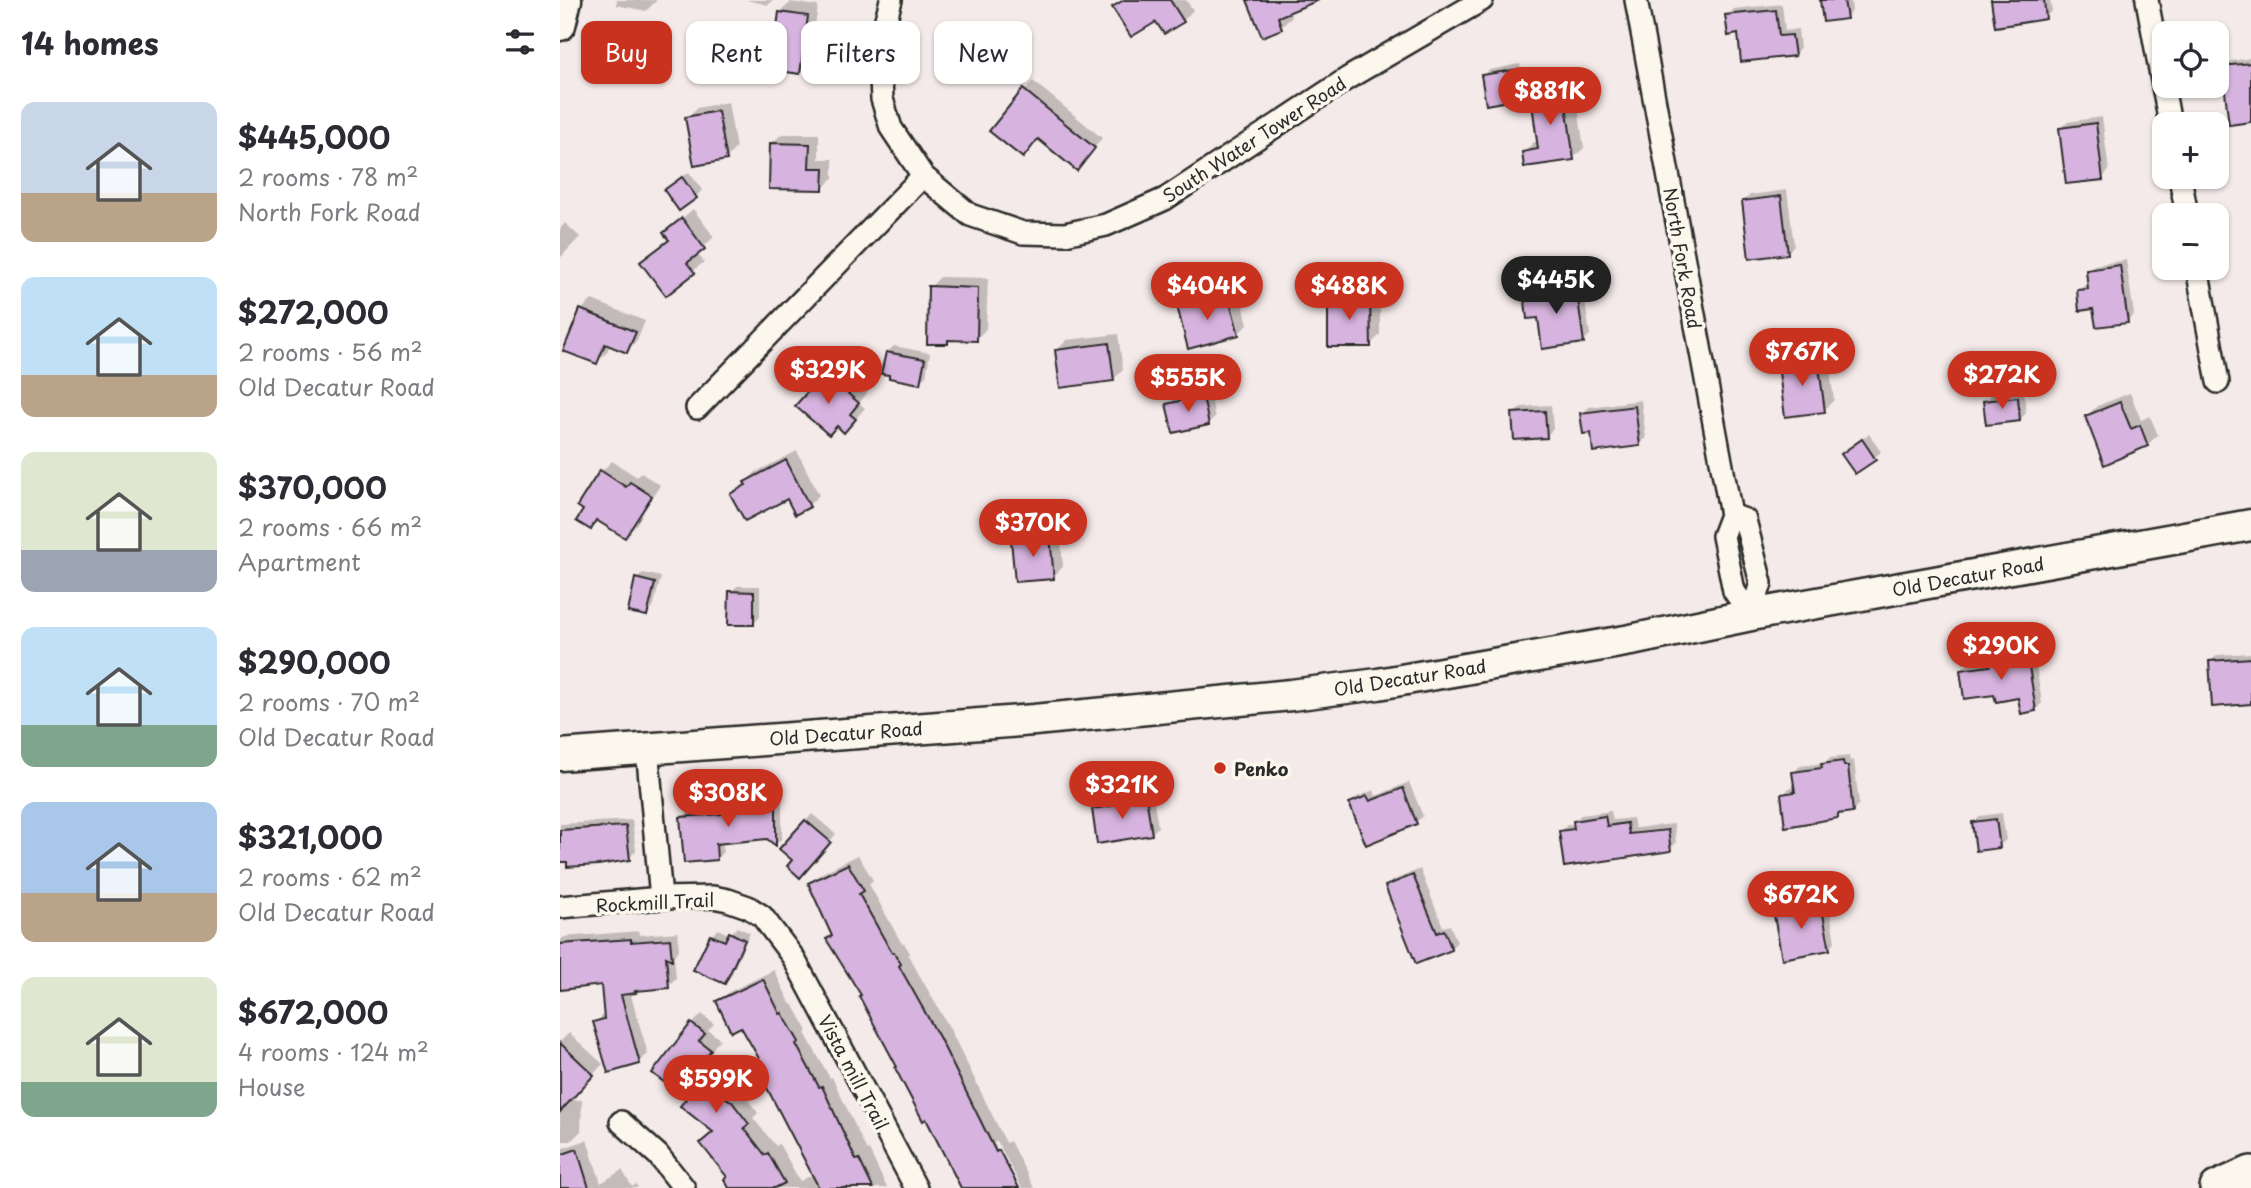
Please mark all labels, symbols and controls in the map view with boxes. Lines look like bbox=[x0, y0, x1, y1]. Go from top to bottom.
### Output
text: 14 homes bbox=[21, 20, 159, 65]
chip: Buy bbox=[581, 21, 672, 84]
chip: Rent bbox=[686, 21, 787, 84]
chip: Filters bbox=[801, 21, 920, 84]
chip: New bbox=[934, 21, 1032, 84]
map controls bbox=[2152, 21, 2229, 280]
button: locate bbox=[2152, 21, 2229, 98]
icon: filters bbox=[501, 23, 539, 61]
pin: $881K bbox=[1501, 68, 1599, 127]
street label: South Water Tower Road bbox=[1157, 70, 1351, 208]
text: $881K bbox=[1514, 72, 1586, 107]
button: + bbox=[2152, 112, 2229, 189]
text: $445,000 bbox=[238, 114, 390, 159]
icon: home bbox=[77, 130, 161, 214]
text: 2 rooms · 78 m² bbox=[238, 159, 418, 194]
street label: North Fork Road bbox=[1657, 185, 1709, 331]
text: North Fork Road bbox=[238, 194, 421, 229]
button: − bbox=[2152, 203, 2229, 280]
pin: $445K bbox=[1507, 256, 1605, 316]
text: $445K bbox=[1517, 261, 1595, 296]
pin: $404K bbox=[1158, 262, 1256, 322]
pin: $488K bbox=[1300, 262, 1398, 322]
text: $404K bbox=[1167, 267, 1247, 302]
text: $488K bbox=[1311, 267, 1387, 302]
text: $272,000 bbox=[238, 289, 389, 334]
icon: home bbox=[77, 305, 161, 389]
pin: $767K bbox=[1753, 328, 1851, 388]
text: $767K bbox=[1765, 333, 1839, 368]
text: 2 rooms · 56 m² bbox=[238, 334, 423, 369]
pin: $329K bbox=[779, 346, 877, 406]
text: $329K bbox=[790, 351, 866, 386]
pin: $272K bbox=[1953, 352, 2051, 411]
pin: $555K bbox=[1139, 354, 1237, 414]
text: $272K bbox=[1964, 356, 2040, 391]
text: $555K bbox=[1150, 359, 1226, 394]
text: Old Decatur Road bbox=[238, 369, 435, 404]
text: $370,000 bbox=[238, 464, 387, 509]
icon: home bbox=[77, 480, 161, 564]
pin: $370K bbox=[984, 500, 1082, 559]
text: $370K bbox=[995, 504, 1071, 539]
text: 2 rooms · 66 m² bbox=[238, 509, 422, 544]
text: Apartment bbox=[238, 544, 361, 579]
street label: Old Decatur Road bbox=[1890, 549, 2046, 603]
pin: $290K bbox=[1952, 622, 2050, 682]
text: $290K bbox=[1963, 627, 2039, 662]
text: $290,000 bbox=[238, 639, 391, 684]
street label: Old Decatur Road bbox=[1332, 652, 1488, 702]
icon: home bbox=[77, 655, 161, 739]
text: 2 rooms · 70 m² bbox=[238, 684, 420, 719]
street label: Old Decatur Road bbox=[768, 714, 924, 752]
text: Old Decatur Road bbox=[238, 719, 435, 754]
place label: Penko bbox=[1234, 755, 1289, 782]
marker: Penko bbox=[1212, 760, 1228, 776]
pin: $321K bbox=[1073, 762, 1171, 821]
text: $321K bbox=[1085, 766, 1159, 801]
pin: $308K bbox=[679, 770, 777, 829]
text: $308K bbox=[689, 774, 767, 809]
text: $321,000 bbox=[238, 814, 383, 859]
icon: home bbox=[77, 830, 161, 914]
text: 2 rooms · 62 m² bbox=[238, 859, 422, 894]
pin: $672K bbox=[1752, 872, 1850, 931]
text: $672K bbox=[1763, 876, 1839, 911]
street label: Rockmill Trail bbox=[595, 885, 715, 919]
text: Old Decatur Road bbox=[238, 894, 435, 929]
text: $672,000 bbox=[238, 989, 388, 1034]
icon: home bbox=[77, 1005, 161, 1089]
street label: Vista mill Trail bbox=[812, 1010, 896, 1134]
text: 4 rooms · 124 m² bbox=[238, 1034, 429, 1069]
pin: $599K bbox=[667, 1056, 765, 1115]
text: $599K bbox=[679, 1060, 753, 1095]
text: House bbox=[238, 1069, 305, 1104]

